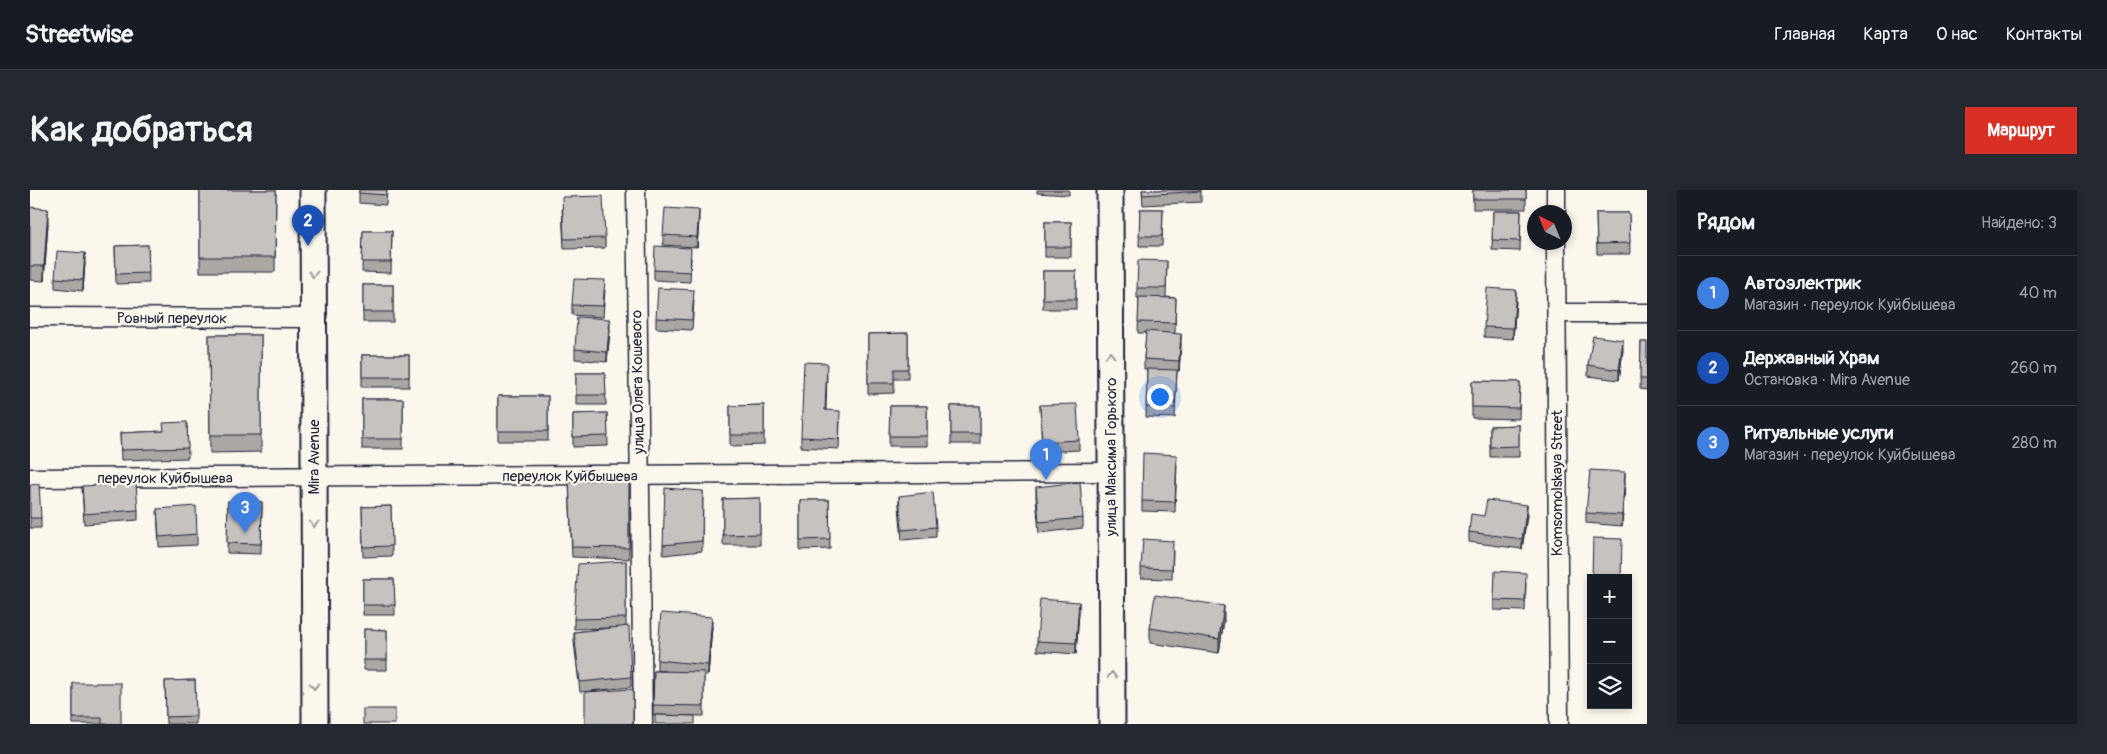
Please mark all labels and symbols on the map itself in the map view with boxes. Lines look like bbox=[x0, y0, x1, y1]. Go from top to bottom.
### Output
pin: 2 bbox=[292, 205, 324, 246]
north arrow bbox=[1527, 205, 1572, 250]
one-way arrow bbox=[308, 270, 318, 278]
street label: Ровный переулок bbox=[117, 309, 227, 328]
street label: улица Олега Кошевого bbox=[627, 310, 649, 455]
one-way arrow bbox=[1105, 351, 1115, 359]
street label: улица Максима Горького bbox=[1102, 378, 1121, 537]
your location bbox=[1147, 384, 1173, 410]
street label: Komsomolskaya Street bbox=[1548, 409, 1567, 556]
street label: Mira Avenue bbox=[305, 419, 324, 495]
pin: 1 bbox=[1030, 439, 1062, 480]
street label: переулок Куйбышева bbox=[502, 467, 638, 486]
street label: переулок Куйбышева bbox=[97, 469, 233, 488]
pin: 3 bbox=[229, 492, 261, 533]
one-way arrow bbox=[309, 520, 319, 528]
one-way arrow bbox=[1107, 671, 1117, 679]
one-way arrow bbox=[309, 682, 319, 690]

